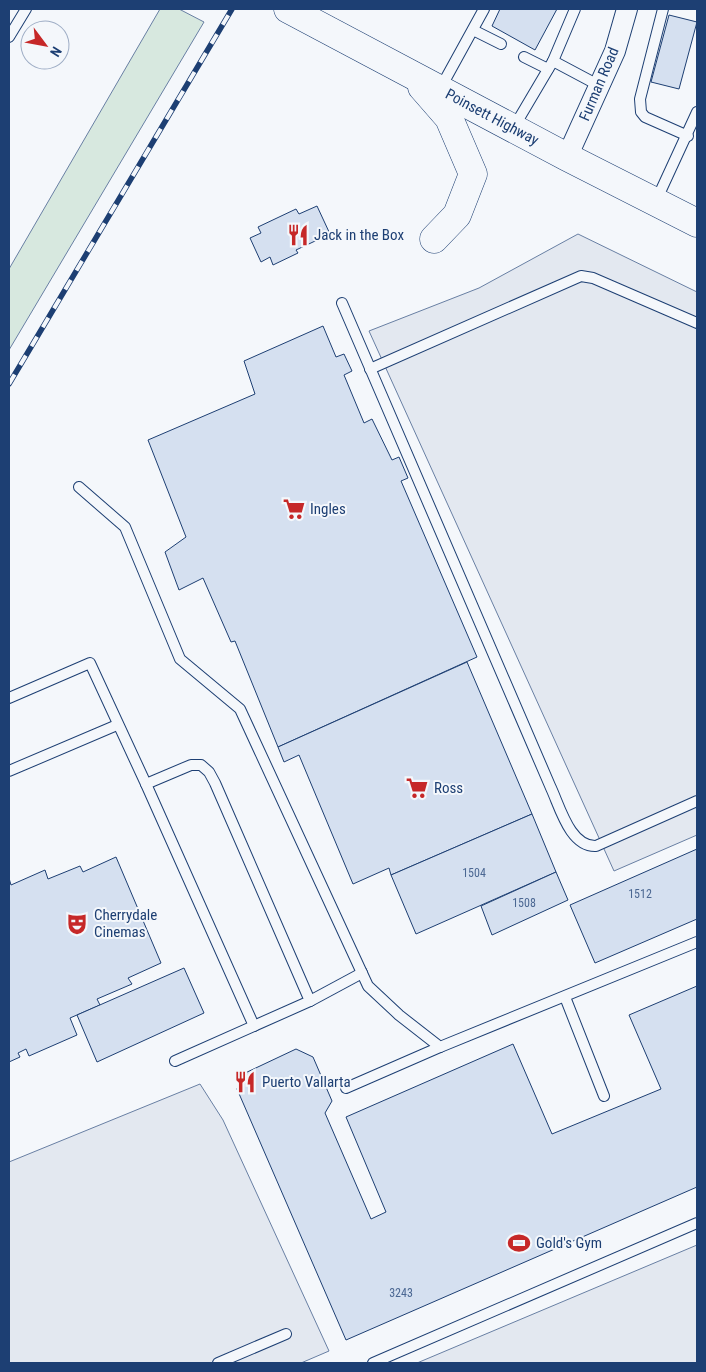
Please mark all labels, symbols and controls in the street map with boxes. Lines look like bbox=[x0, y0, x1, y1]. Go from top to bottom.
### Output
north arrow bbox=[20, 20, 70, 70]
text: N bbox=[47, 44, 65, 60]
street label: Furman Road bbox=[575, 44, 623, 124]
street label: Poinsett Highway bbox=[442, 85, 542, 149]
restaurant icon: Jack in the Box bbox=[285, 222, 311, 248]
place label: Jack in the Box bbox=[314, 226, 404, 244]
supermarket icon: Ingles bbox=[281, 496, 307, 522]
place label: Ingles bbox=[310, 500, 346, 518]
supermarket icon: Ross bbox=[404, 775, 430, 801]
place label: Ross bbox=[434, 779, 463, 797]
house number: 1504 bbox=[462, 866, 486, 880]
house number: 1512 bbox=[628, 887, 652, 901]
house number: 1508 bbox=[512, 896, 536, 910]
place label: Cherrydale Cinemas bbox=[94, 906, 157, 941]
theatre icon: Cherrydale Cinemas bbox=[64, 911, 90, 937]
restaurant icon: Puerto Vallarta bbox=[232, 1069, 258, 1095]
place label: Puerto Vallarta bbox=[262, 1073, 351, 1091]
sports icon: Gold's Gym bbox=[506, 1230, 532, 1256]
place label: Gold's Gym bbox=[536, 1234, 602, 1252]
house number: 3243 bbox=[389, 1286, 413, 1300]

